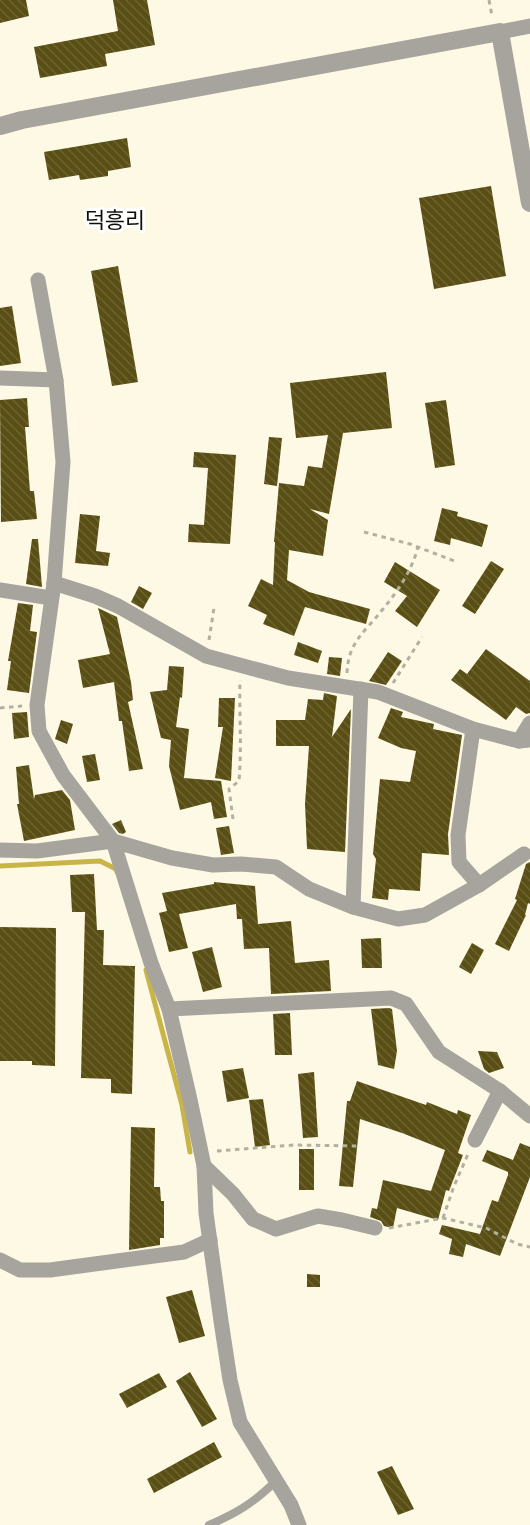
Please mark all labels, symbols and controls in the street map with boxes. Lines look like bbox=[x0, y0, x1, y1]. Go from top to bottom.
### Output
district label: 덕흥리 bbox=[85, 206, 145, 232]

